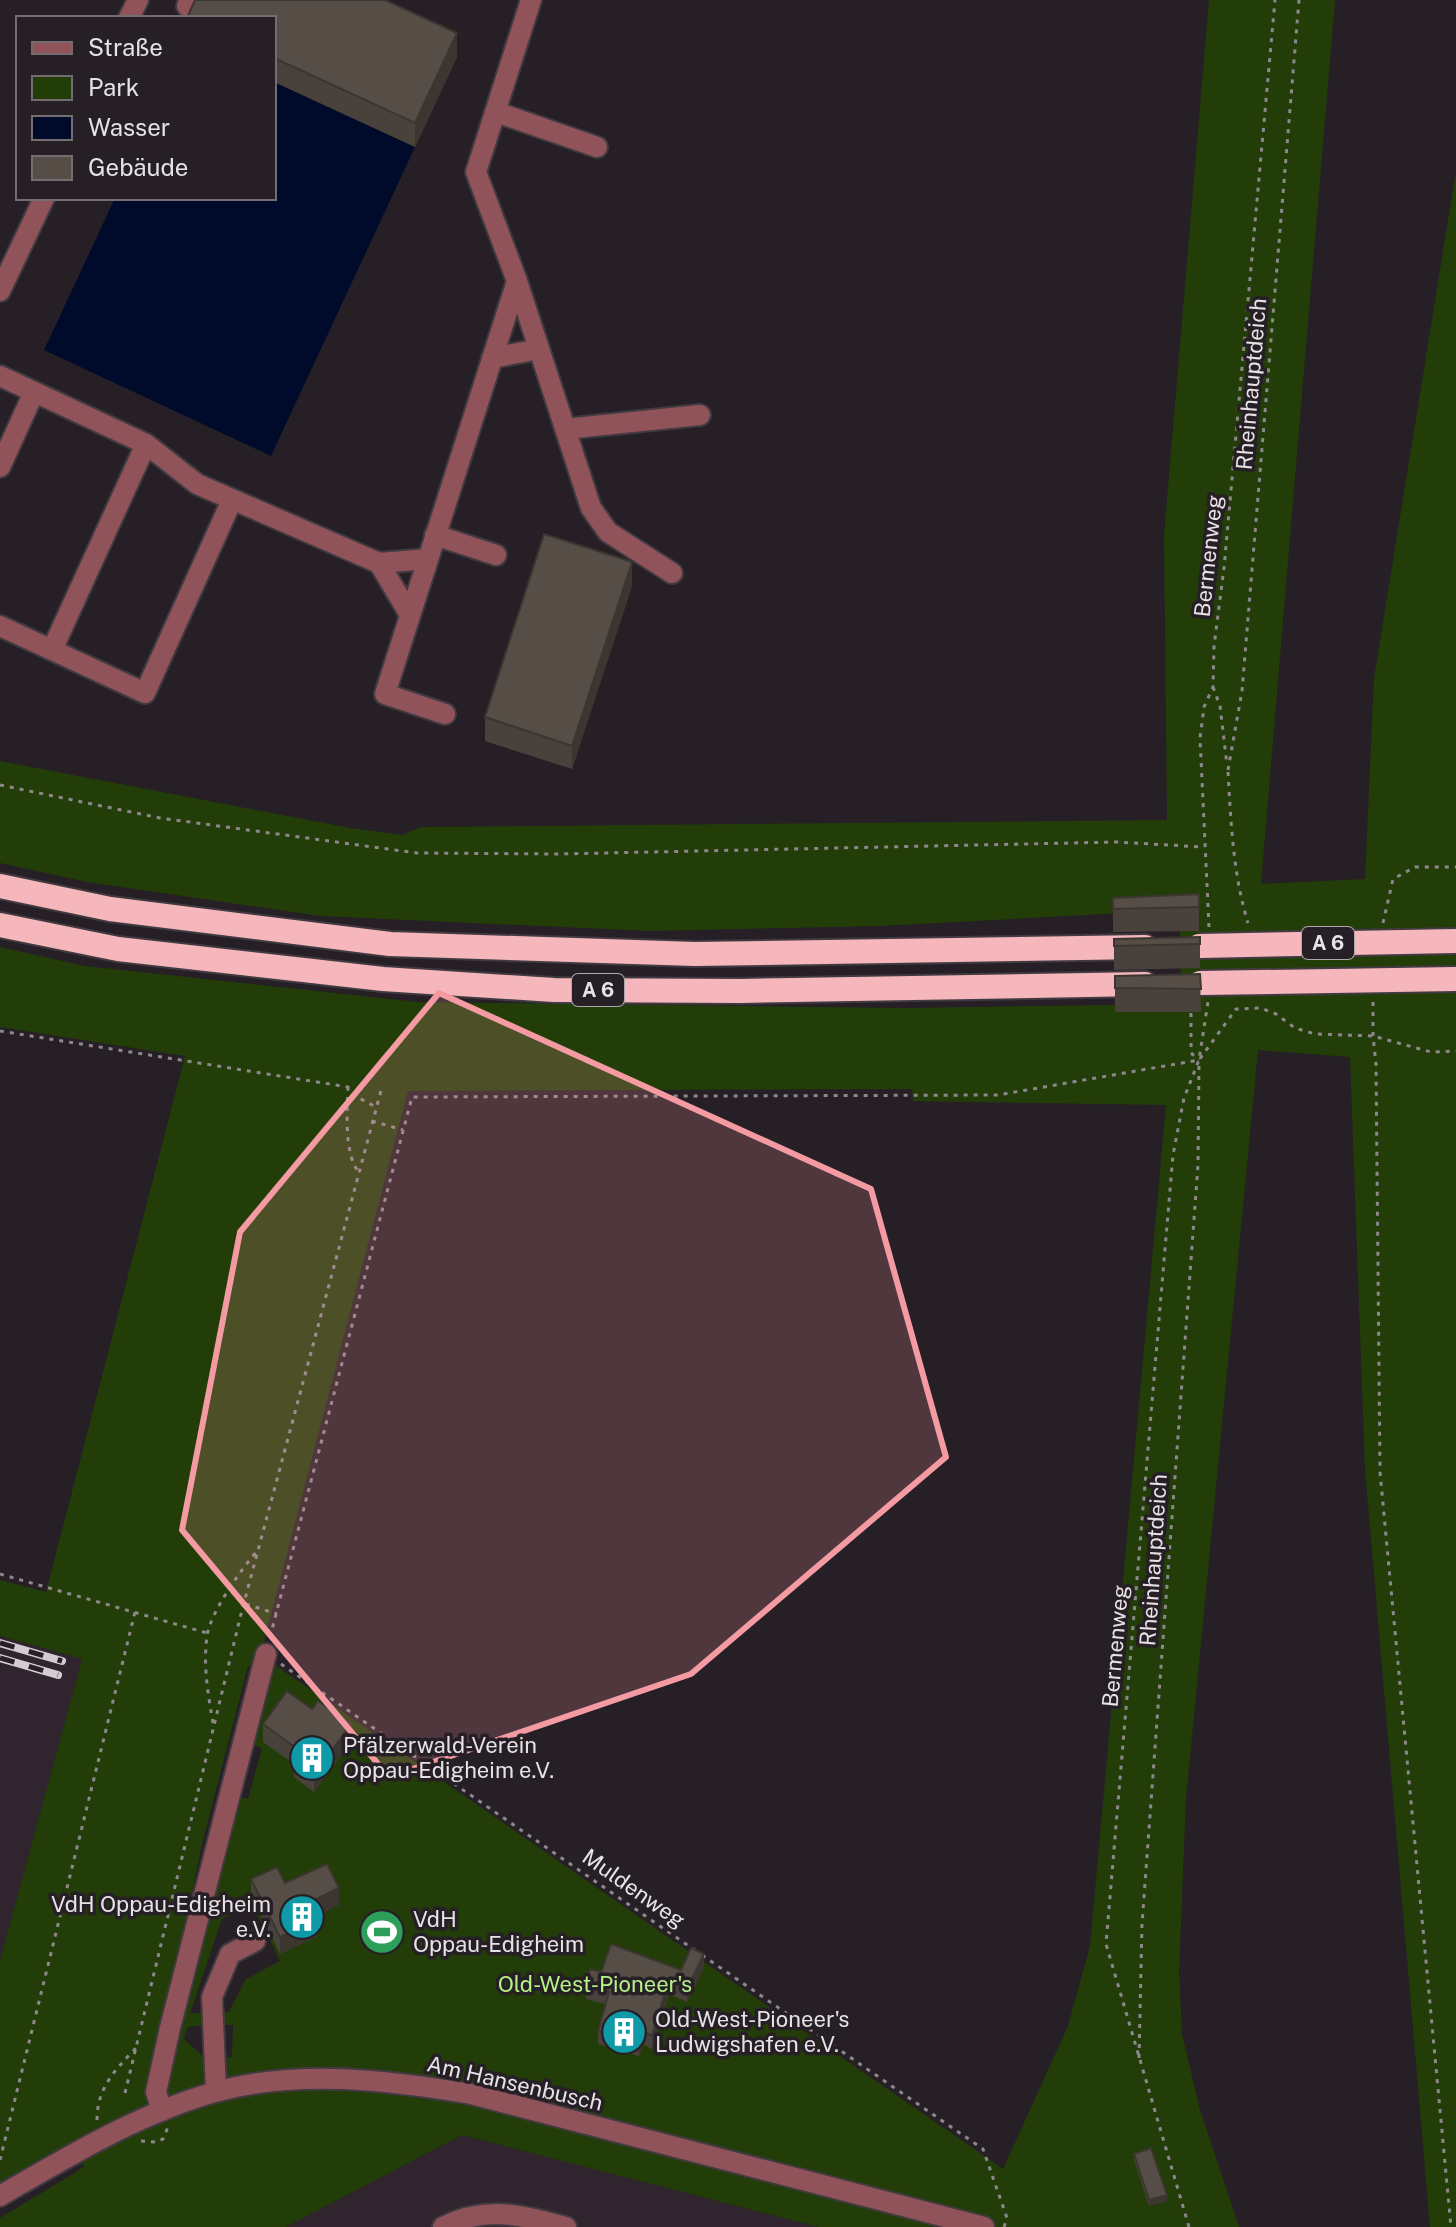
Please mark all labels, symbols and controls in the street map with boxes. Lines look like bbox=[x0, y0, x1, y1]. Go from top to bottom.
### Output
legend bbox=[16, 16, 276, 200]
text: Straße bbox=[88, 33, 163, 61]
text: Park bbox=[88, 73, 139, 101]
text: Wasser bbox=[88, 113, 170, 141]
text: Gebäude bbox=[88, 153, 188, 181]
street label: Rheinhauptdeich bbox=[1231, 297, 1271, 471]
street label: Bermenweg bbox=[1189, 494, 1227, 618]
road number: A 6 bbox=[1302, 927, 1354, 959]
road number: A 6 bbox=[572, 974, 624, 1006]
street label: Rheinhauptdeich bbox=[1134, 1473, 1172, 1647]
street label: Bermenweg bbox=[1097, 1584, 1133, 1708]
place label: Pfälzerwald-Verein Oppau-Edigheim e.V. bbox=[343, 1732, 554, 1783]
building icon: Pfälzerwald-Verein Oppau-Edigheim e.V. bbox=[288, 1734, 336, 1782]
street label: Muldenweg bbox=[578, 1843, 690, 1933]
place label: VdH Oppau-Edigheim e.V. bbox=[51, 1891, 271, 1942]
building icon: VdH Oppau-Edigheim e.V. bbox=[278, 1893, 326, 1941]
place label: VdH Oppau-Edigheim bbox=[413, 1906, 584, 1957]
sports icon: VdH Oppau-Edigheim bbox=[358, 1908, 406, 1956]
park label: Old-West-Pioneer's bbox=[498, 1971, 692, 1997]
place label: Old-West-Pioneer's Ludwigshafen e.V. bbox=[655, 2006, 850, 2057]
building icon: Old-West-Pioneer's Ludwigshafen e.V. bbox=[600, 2008, 648, 2056]
street label: Am Hansenbusch bbox=[425, 2050, 605, 2116]

